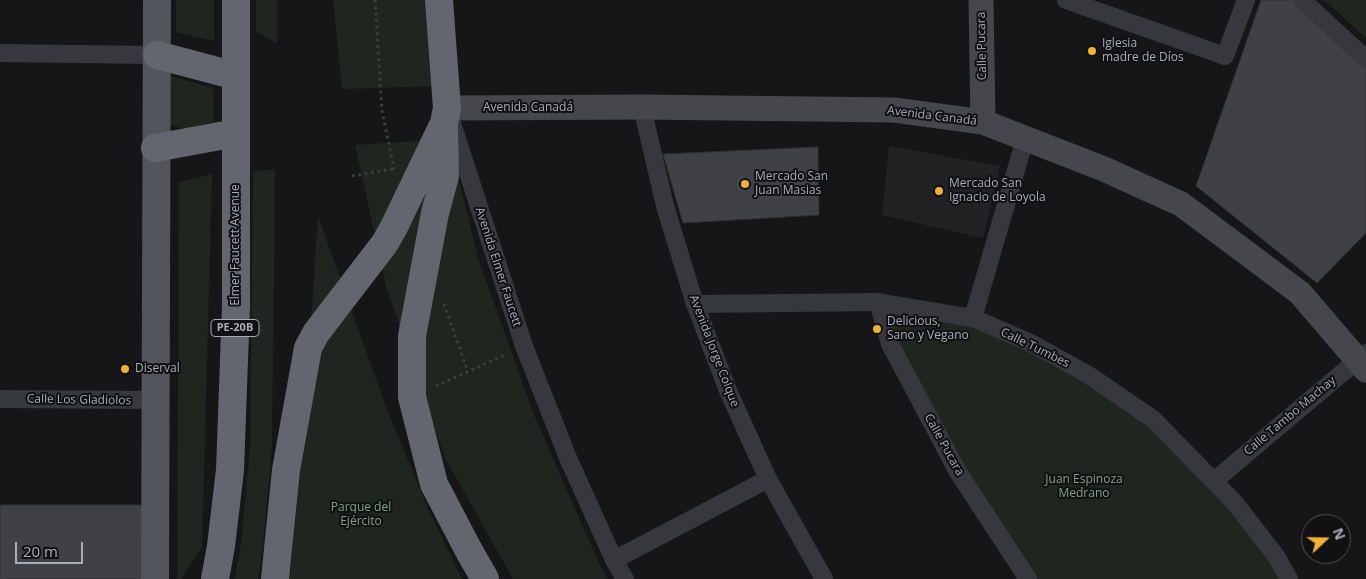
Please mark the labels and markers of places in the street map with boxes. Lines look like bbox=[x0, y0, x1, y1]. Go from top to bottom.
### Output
place label: Iglesia madre de Díos bbox=[1102, 37, 1184, 65]
marker: Iglesia madre de Díos bbox=[1086, 45, 1098, 57]
place label: Mercado San Juan Masias bbox=[755, 170, 828, 198]
place label: Mercado San Ignacio de Loyola bbox=[949, 177, 1046, 205]
marker: Mercado San Juan Masias bbox=[739, 178, 751, 190]
marker: Mercado San Ignacio de Loyola bbox=[933, 185, 945, 197]
place label: Delicious, Sano y Vegano bbox=[887, 315, 969, 343]
marker: Delicious, Sano y Vegano bbox=[871, 323, 883, 335]
place label: Diserval bbox=[135, 362, 180, 376]
marker: Diserval bbox=[119, 363, 131, 375]

